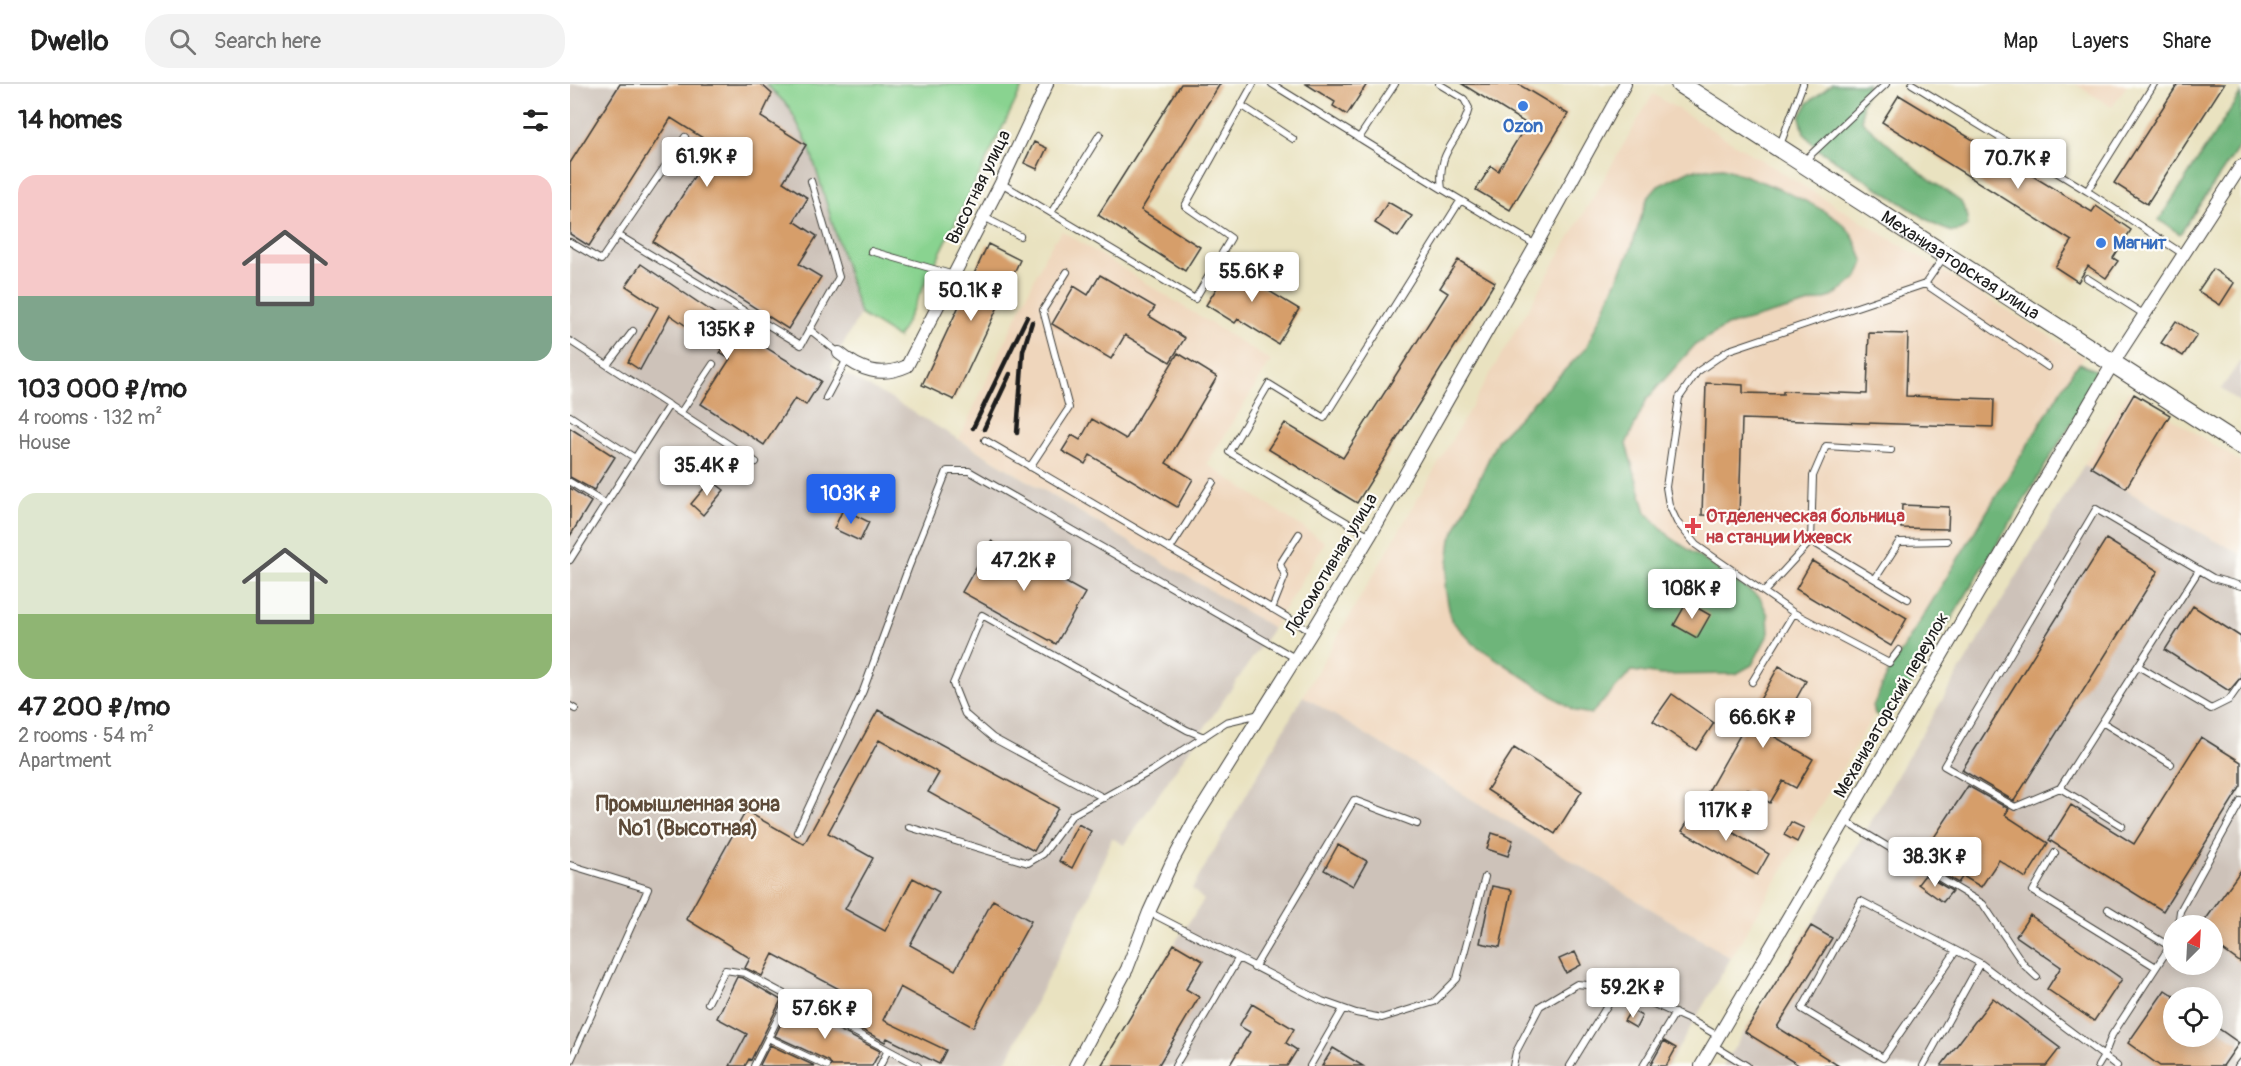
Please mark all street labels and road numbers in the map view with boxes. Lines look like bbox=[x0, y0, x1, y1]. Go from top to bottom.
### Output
street label: Высотная улица bbox=[941, 126, 1016, 248]
street label: Механизаторская улица bbox=[1877, 206, 2044, 325]
street label: Локомотивная улица bbox=[1279, 489, 1383, 640]
street label: Механизаторский переулок bbox=[1829, 608, 1954, 802]

